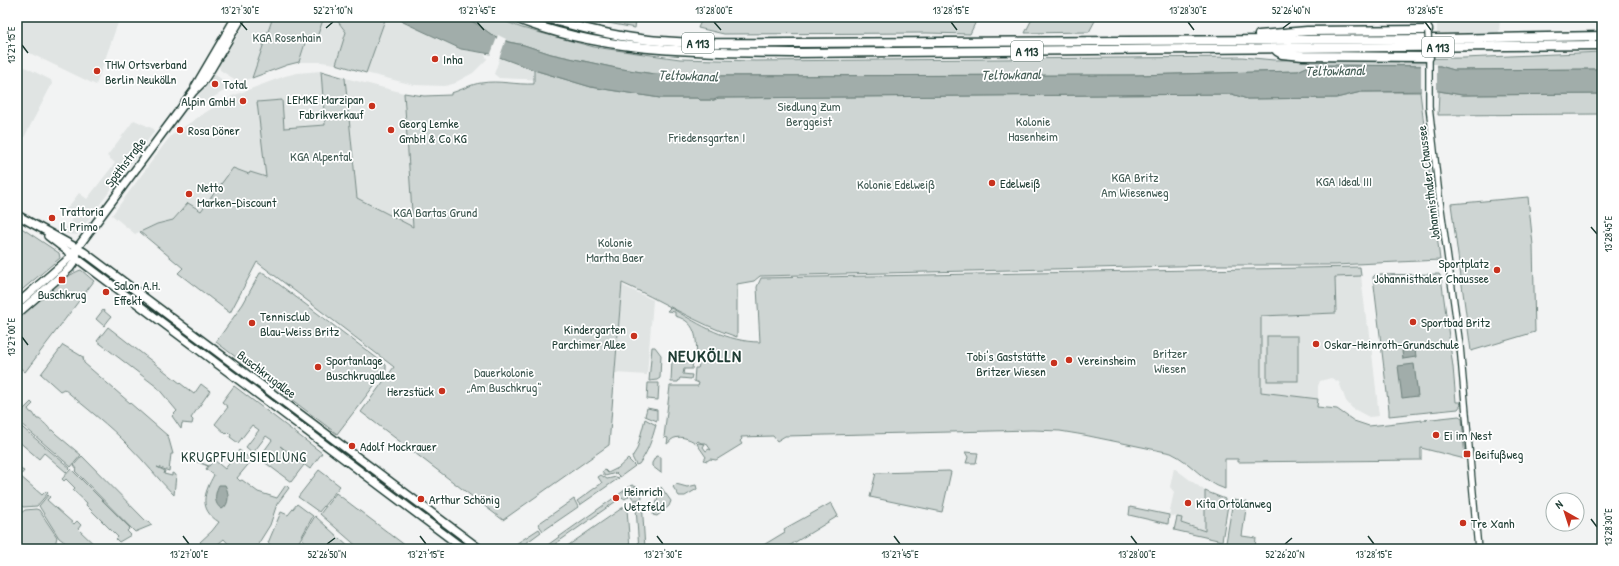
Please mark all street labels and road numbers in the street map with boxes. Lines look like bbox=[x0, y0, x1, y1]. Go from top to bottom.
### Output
road number: A 113 bbox=[682, 33, 714, 53]
road number: A 113 bbox=[1422, 37, 1454, 57]
road number: A 113 bbox=[1011, 41, 1043, 61]
street label: Johannisthaler Chaussee bbox=[1412, 125, 1444, 241]
street label: Späthstraße bbox=[100, 133, 150, 191]
street label: Buschkrugallee bbox=[234, 346, 300, 402]

